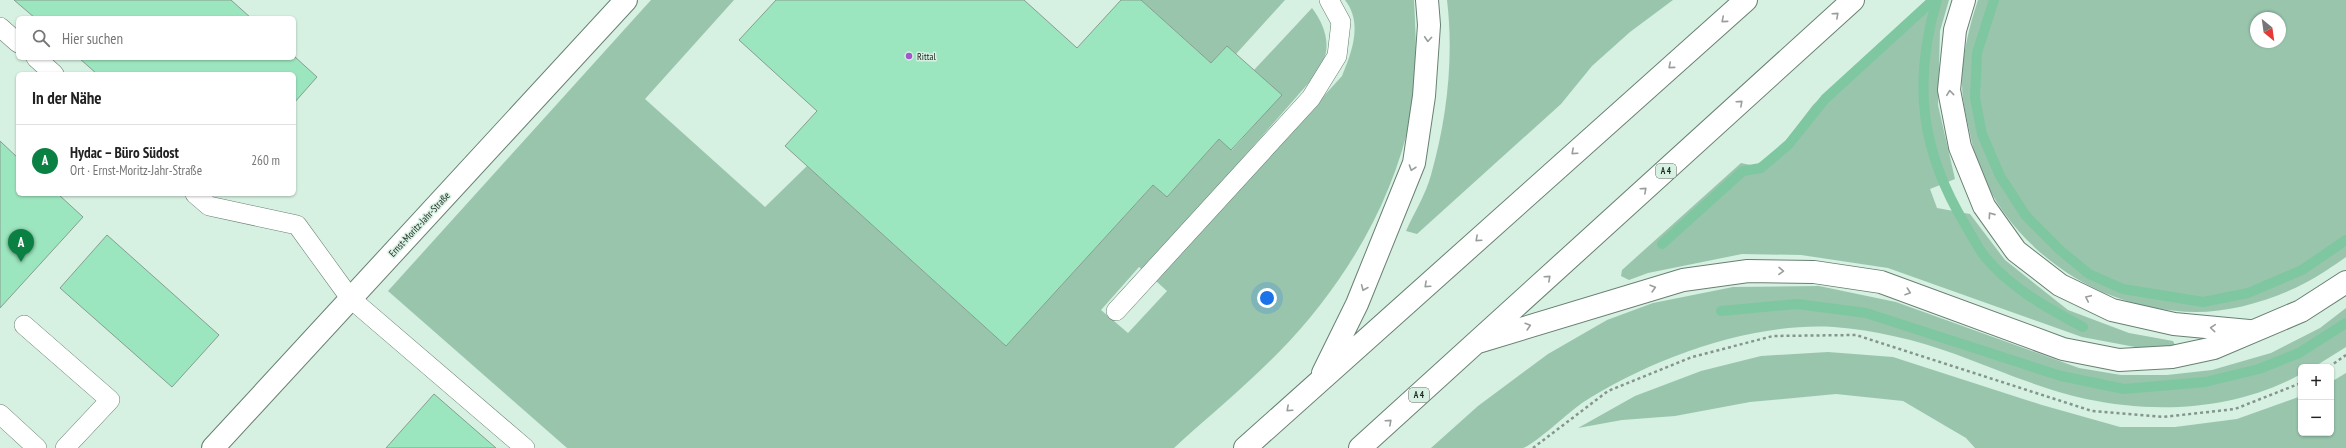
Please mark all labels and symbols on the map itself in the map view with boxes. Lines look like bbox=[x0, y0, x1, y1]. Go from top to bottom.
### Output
north arrow bbox=[2250, 12, 2286, 48]
one-way arrow bbox=[1832, 13, 1839, 20]
one-way arrow bbox=[1721, 15, 1728, 22]
one-way arrow bbox=[1424, 36, 1433, 42]
place label: Rittal bbox=[917, 50, 936, 63]
marker: Rittal bbox=[904, 51, 914, 61]
one-way arrow bbox=[1669, 61, 1676, 68]
one-way arrow bbox=[1946, 90, 1955, 96]
one-way arrow bbox=[1735, 100, 1743, 108]
one-way arrow bbox=[1571, 147, 1579, 155]
one-way arrow bbox=[1408, 164, 1417, 171]
road number: A 4 bbox=[1656, 164, 1676, 178]
one-way arrow bbox=[1639, 188, 1647, 195]
street label: Ernst-Moritz-Jahr-Straße bbox=[386, 189, 453, 259]
one-way arrow bbox=[1988, 212, 1996, 219]
pin: A bbox=[8, 229, 34, 262]
one-way arrow bbox=[1475, 234, 1482, 241]
one-way arrow bbox=[1778, 267, 1784, 275]
one-way arrow bbox=[1543, 275, 1551, 282]
one-way arrow bbox=[1424, 280, 1431, 287]
one-way arrow bbox=[1649, 284, 1656, 293]
one-way arrow bbox=[1360, 285, 1368, 292]
one-way arrow bbox=[1905, 287, 1912, 296]
your location bbox=[1257, 288, 1277, 308]
one-way arrow bbox=[2084, 295, 2092, 303]
one-way arrow bbox=[1525, 322, 1532, 331]
one-way arrow bbox=[2210, 323, 2216, 332]
road number: A 4 bbox=[1409, 388, 1429, 402]
one-way arrow bbox=[1286, 404, 1294, 411]
one-way arrow bbox=[1384, 419, 1392, 427]

